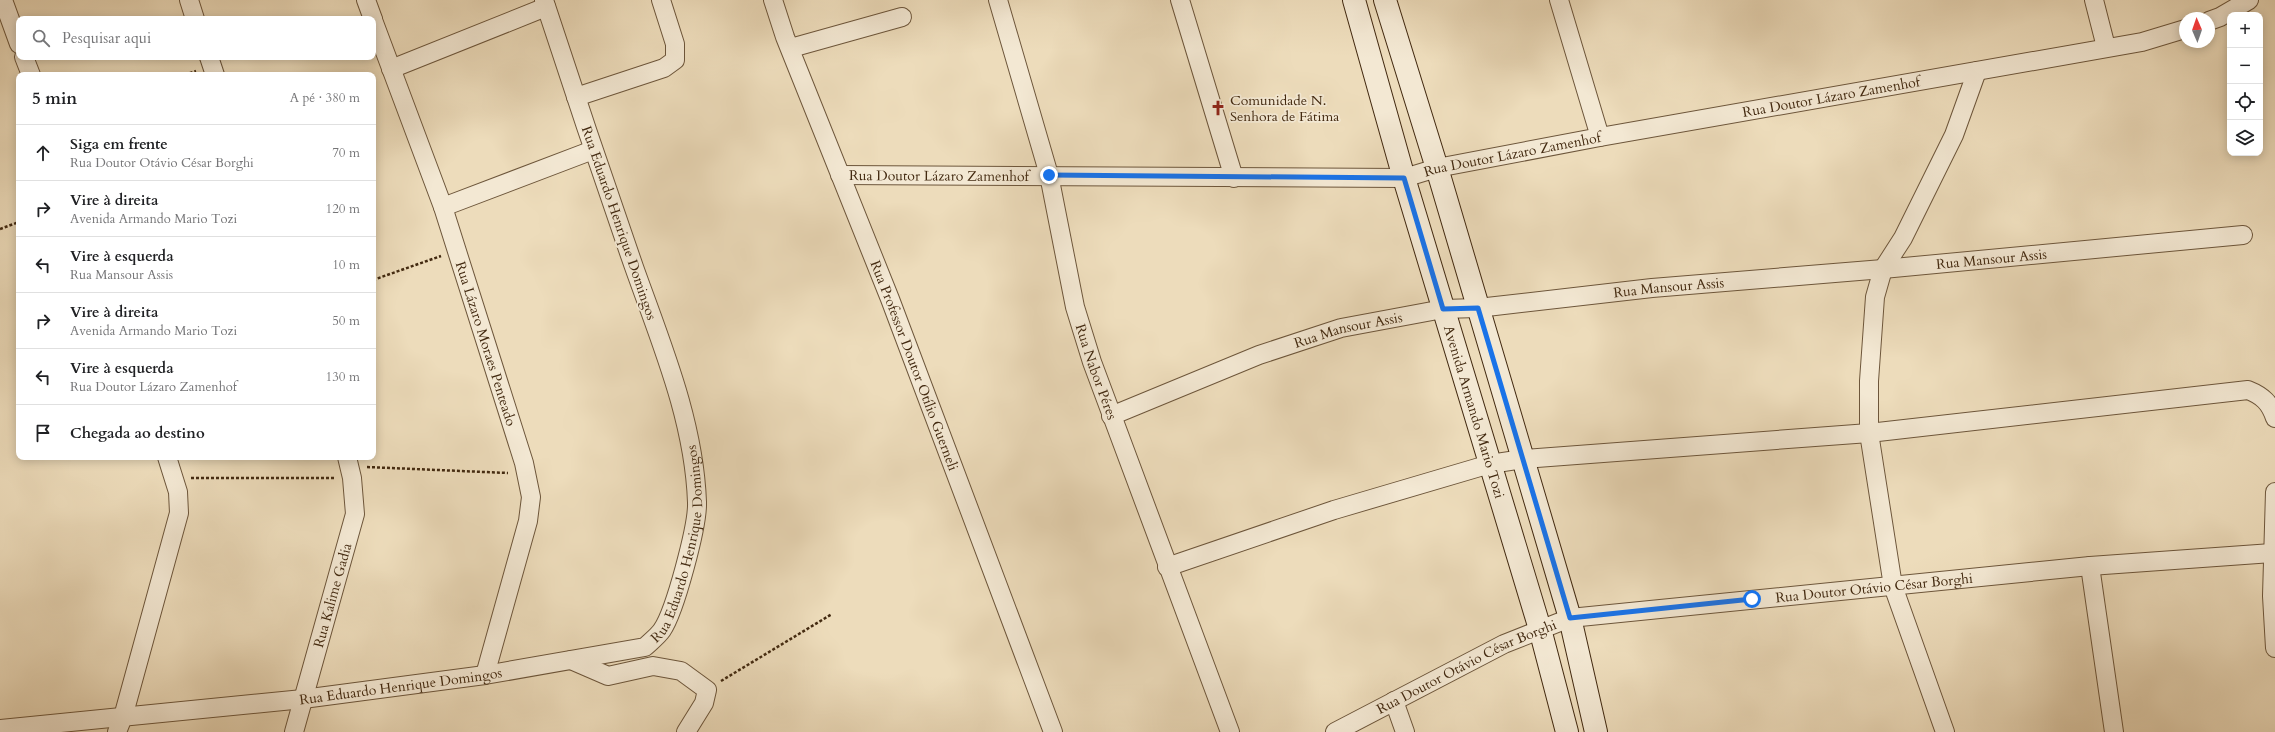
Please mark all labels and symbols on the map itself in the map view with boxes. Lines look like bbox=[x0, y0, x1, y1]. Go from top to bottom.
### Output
north arrow bbox=[2179, 12, 2215, 48]
street label: Rua Doutor Lázaro Zamenhof bbox=[1741, 71, 1924, 121]
place label: Comunidade N. Senhora de Fátima bbox=[1230, 91, 1339, 126]
church icon: Comunidade N. Senhora de Fátima bbox=[1209, 99, 1227, 117]
street label: Rua Eduardo Henrique Domingos bbox=[577, 123, 661, 323]
street label: Rua Doutor Lázaro Zamenhof bbox=[1421, 127, 1605, 181]
street label: Rua Doutor Lázaro Zamenhof bbox=[849, 166, 1032, 186]
route end bbox=[1040, 166, 1058, 184]
street label: Rua Mansour Assis bbox=[1935, 244, 2048, 273]
street label: Rua Professor Doutor Otílio Guerneli bbox=[866, 257, 963, 473]
street label: Rua Lázaro Moraes Penteado bbox=[451, 259, 521, 429]
street label: Rua Mansour Assis bbox=[1612, 273, 1725, 302]
street label: Rua Mansour Assis bbox=[1291, 307, 1404, 352]
street label: Rua Nabor Péres bbox=[1071, 322, 1122, 422]
street label: Avenida Armando Mario Tozi bbox=[1439, 323, 1510, 501]
street label: Rua Eduardo Henrique Domingos bbox=[646, 443, 707, 647]
street label: Rua Kalime Gadia bbox=[309, 541, 356, 650]
street label: Rua Doutor Otávio César Borghi bbox=[1774, 568, 1974, 607]
route start bbox=[1743, 590, 1761, 608]
street label: Rua Doutor Otávio César Borghi bbox=[1373, 615, 1559, 718]
street label: Rua Eduardo Henrique Domingos bbox=[298, 663, 504, 709]

